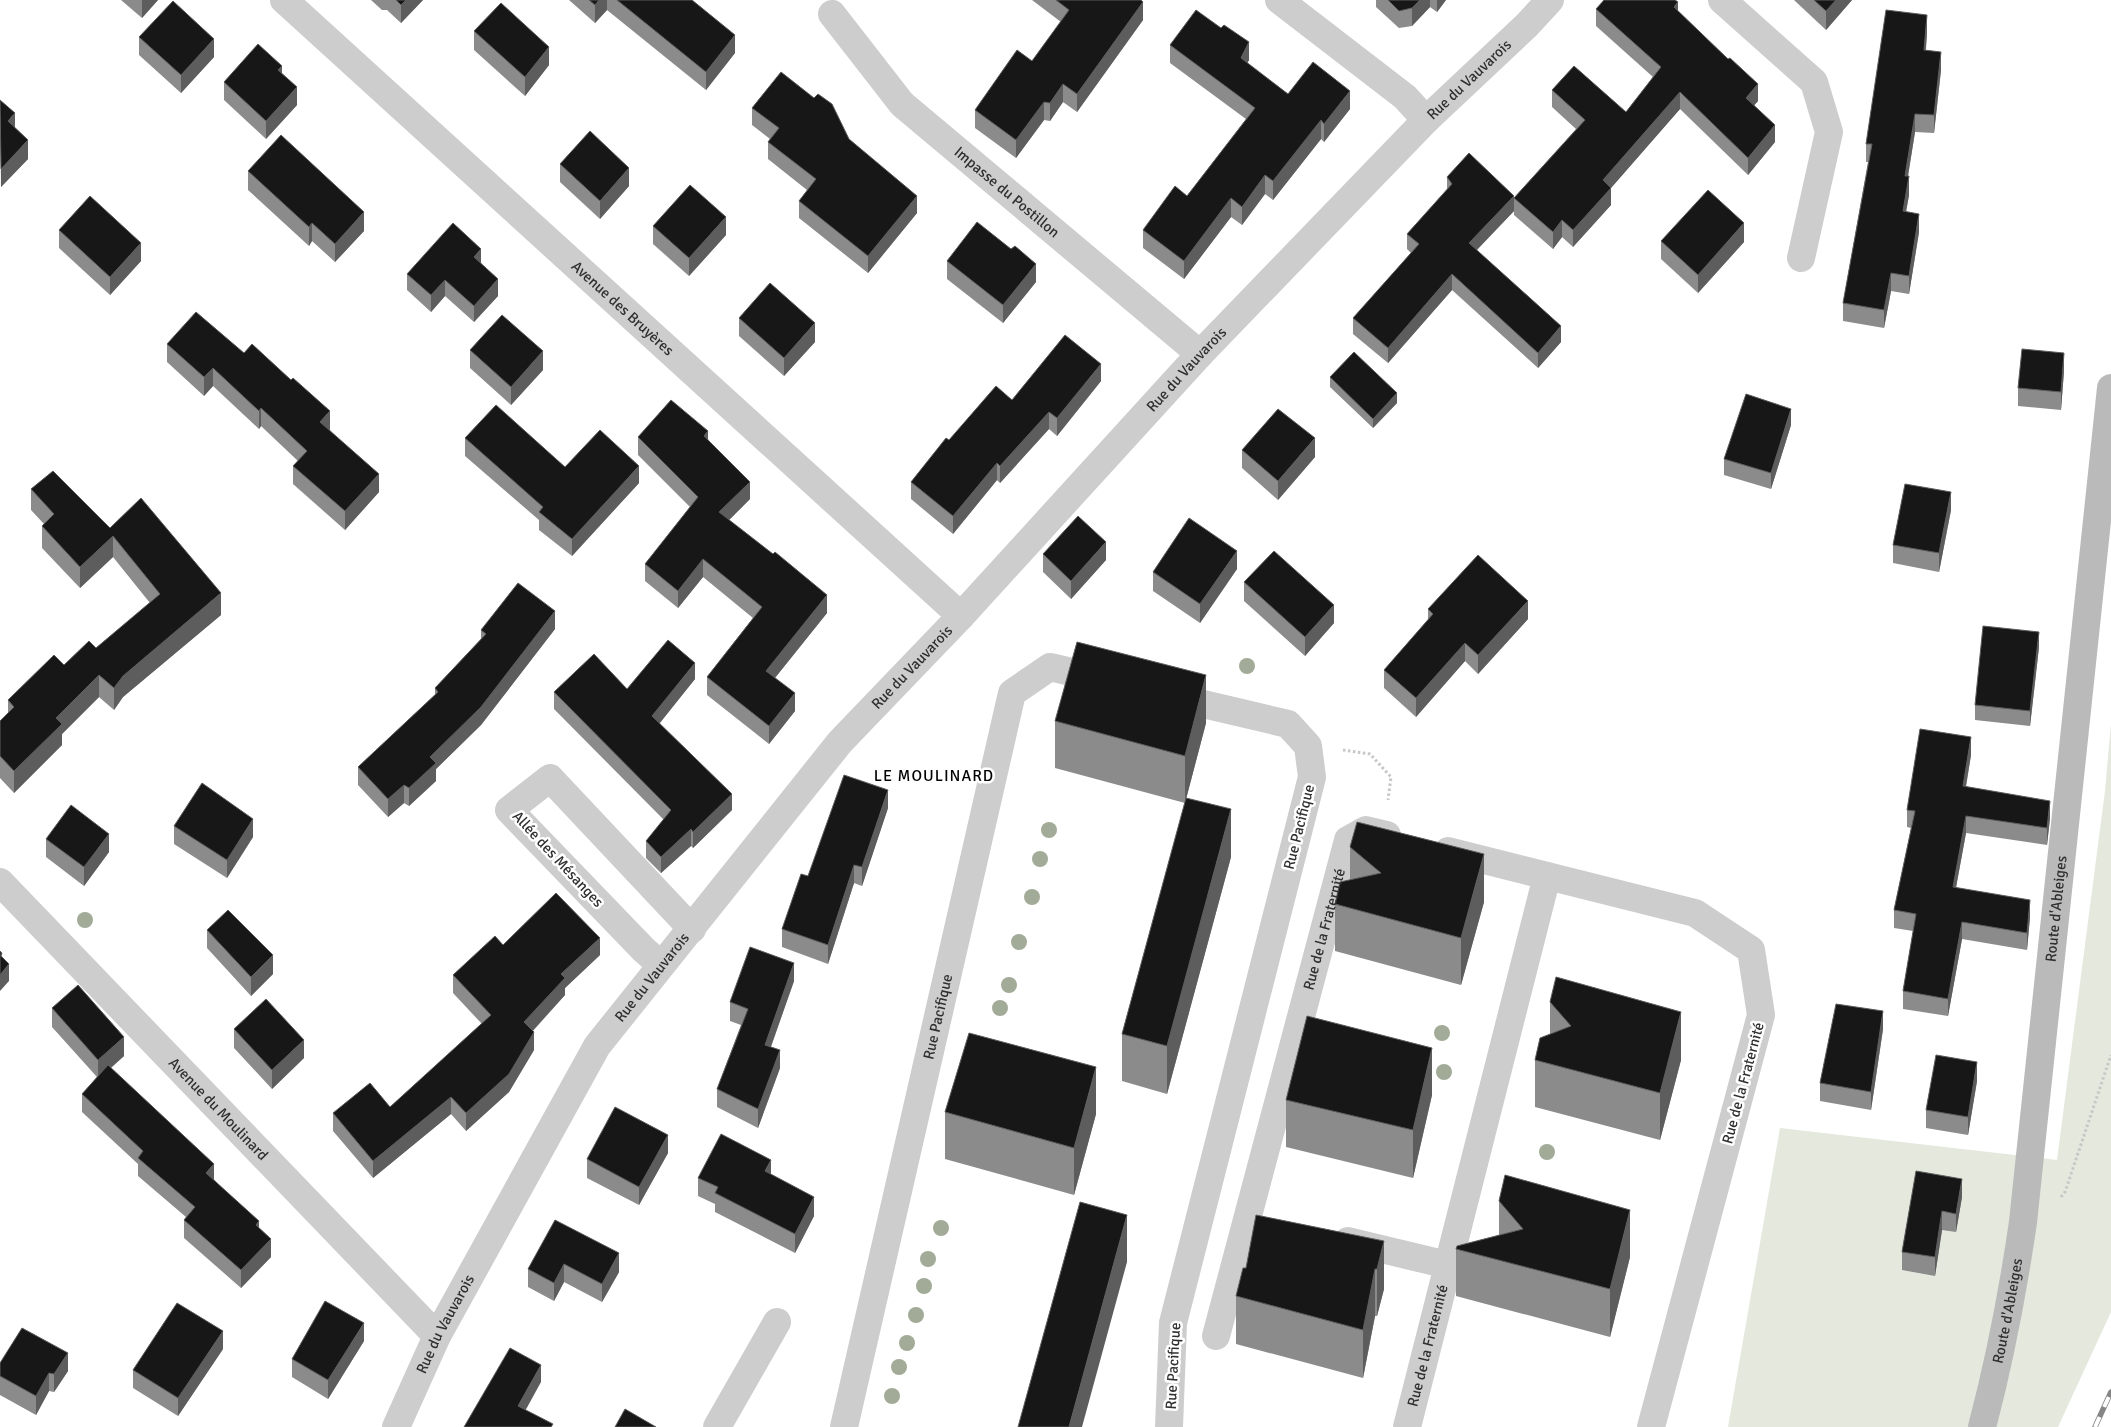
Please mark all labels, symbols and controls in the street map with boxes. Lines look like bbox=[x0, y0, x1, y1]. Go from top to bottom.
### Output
street label: Rue du Vauvarois bbox=[1423, 35, 1515, 123]
street label: Impasse du Postillon bbox=[951, 143, 1063, 241]
street label: Avenue des Bruyères bbox=[568, 257, 678, 360]
street label: Rue du Vauvarois bbox=[1143, 323, 1230, 416]
street label: Rue du Vauvarois bbox=[868, 621, 956, 713]
district label: LE MOULINARD bbox=[874, 766, 994, 786]
street label: Rue Pacifique bbox=[1280, 783, 1318, 871]
street label: Allée des Mésanges bbox=[509, 807, 608, 911]
street label: Route d'Ableiges bbox=[2041, 854, 2071, 963]
street label: Rue de la Fraternité bbox=[1299, 866, 1349, 992]
street label: Rue du Vauvarois bbox=[611, 929, 693, 1026]
street label: Rue Pacifique bbox=[919, 972, 956, 1061]
street label: Rue de la Fraternité bbox=[1718, 1020, 1768, 1146]
street label: Avenue du Moulinard bbox=[165, 1054, 272, 1164]
street label: Route d'Ableiges bbox=[1989, 1256, 2026, 1365]
street label: Rue du Vauvarois bbox=[412, 1271, 478, 1377]
street label: Rue de la Fraternité bbox=[1404, 1283, 1452, 1408]
street label: Rue Pacifique bbox=[1162, 1322, 1184, 1410]

